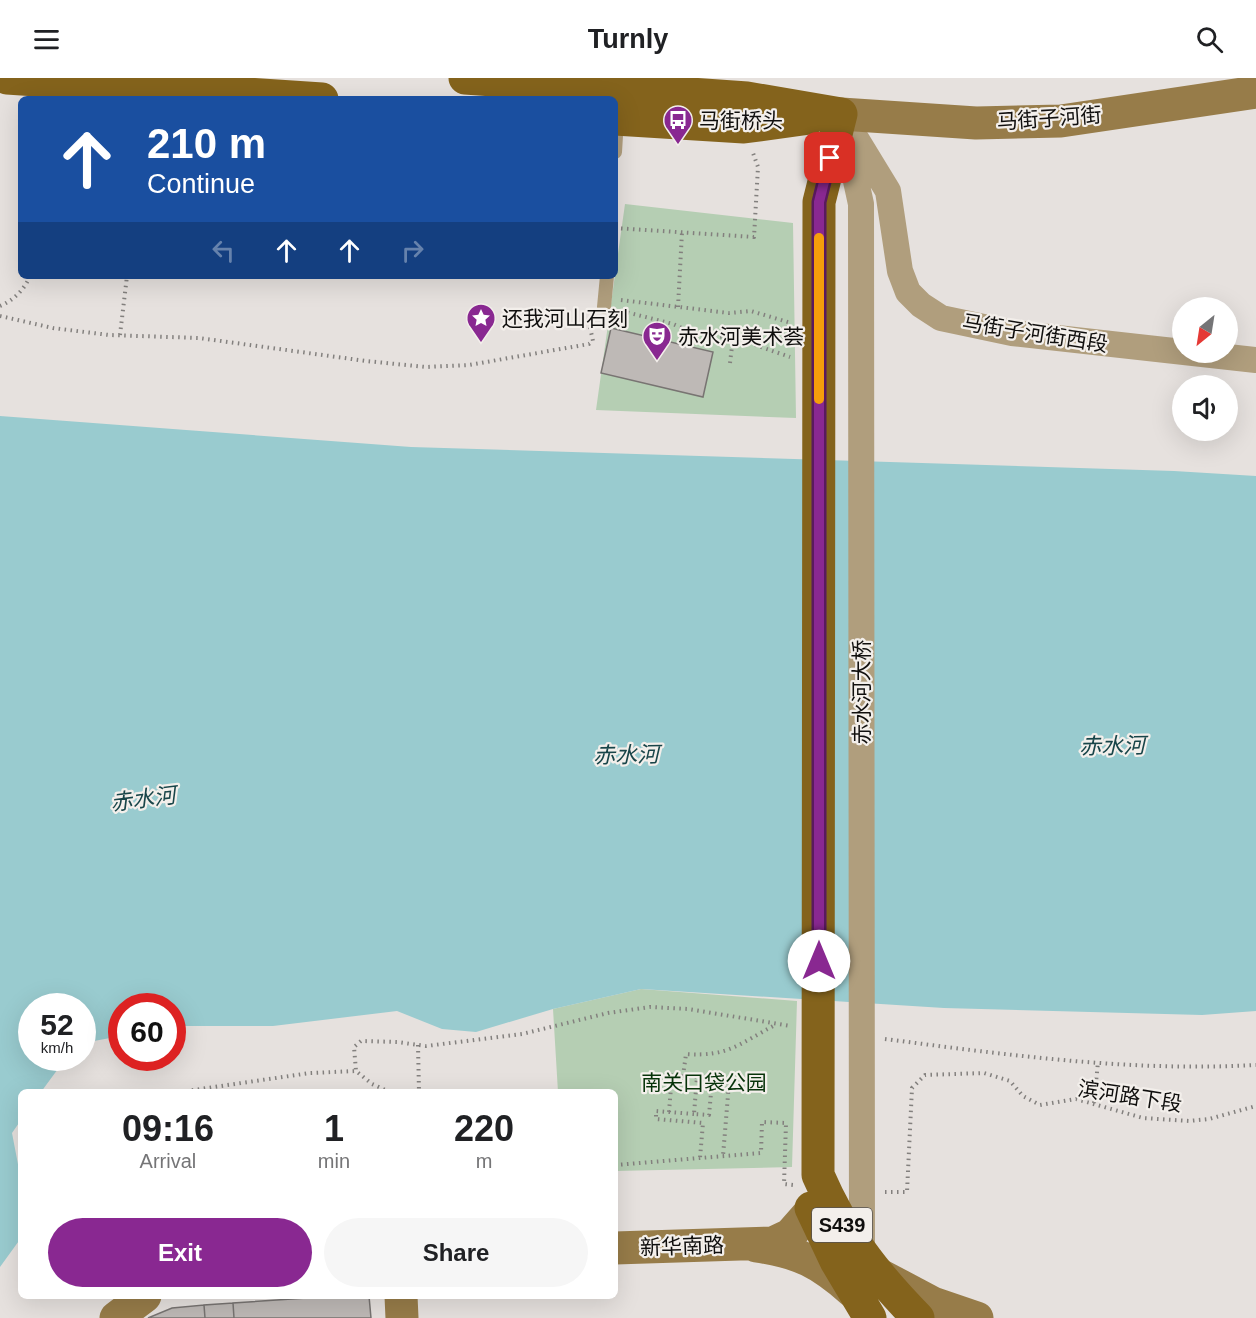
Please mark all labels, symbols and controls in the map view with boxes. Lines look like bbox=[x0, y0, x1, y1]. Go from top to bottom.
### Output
icon: menu bbox=[30, 23, 63, 56]
icon: search bbox=[1193, 23, 1226, 56]
text: Turnly bbox=[588, 24, 668, 54]
street label: 马街子河街 bbox=[996, 103, 1102, 133]
bus stop icon: 马街桥头 bbox=[662, 104, 694, 146]
place label: 马街桥头 bbox=[699, 109, 783, 132]
icon: ahead bbox=[48, 120, 126, 198]
text: 210 m bbox=[147, 120, 266, 167]
pin bbox=[804, 132, 855, 183]
icon: arrive bbox=[813, 141, 846, 174]
text: Continue bbox=[147, 169, 255, 199]
icon: left bbox=[207, 234, 240, 267]
icon: ahead bbox=[270, 234, 303, 267]
icon: ahead bbox=[333, 234, 366, 267]
icon: right bbox=[396, 234, 429, 267]
north arrow bbox=[1172, 297, 1238, 363]
map controls bbox=[1172, 297, 1238, 441]
place icon: 还我河山石刻 bbox=[465, 302, 497, 344]
place label: 还我河山石刻 bbox=[502, 307, 628, 330]
street label: 马街子河街西段 bbox=[961, 310, 1109, 356]
theatre icon: 赤水河美术荟 bbox=[641, 320, 673, 362]
place label: 赤水河美术荟 bbox=[678, 325, 804, 348]
button: sound bbox=[1172, 375, 1238, 441]
street label: 赤水河大桥 bbox=[850, 640, 873, 745]
water label: 赤水河 bbox=[1079, 733, 1149, 759]
water label: 赤水河 bbox=[593, 742, 663, 768]
water label: 赤水河 bbox=[109, 782, 181, 815]
position arrow bbox=[787, 929, 851, 993]
speed limit sign: 60 bbox=[108, 993, 186, 1071]
text: 52 bbox=[40, 1008, 74, 1041]
text: km/h bbox=[41, 1039, 73, 1056]
park label: 南关口袋公园 bbox=[641, 1071, 767, 1094]
street label: 滨河路下段 bbox=[1076, 1076, 1184, 1116]
text: 09:16 bbox=[122, 1108, 214, 1149]
text: 1 bbox=[324, 1108, 344, 1149]
text: 220 bbox=[454, 1108, 514, 1149]
text: Arrival bbox=[140, 1150, 196, 1172]
text: min bbox=[318, 1150, 350, 1172]
text: m bbox=[476, 1150, 492, 1172]
road number: S439 bbox=[812, 1208, 872, 1242]
button: Exit bbox=[48, 1218, 312, 1287]
button: Share bbox=[324, 1218, 588, 1287]
street label: 新华南路 bbox=[640, 1233, 724, 1259]

